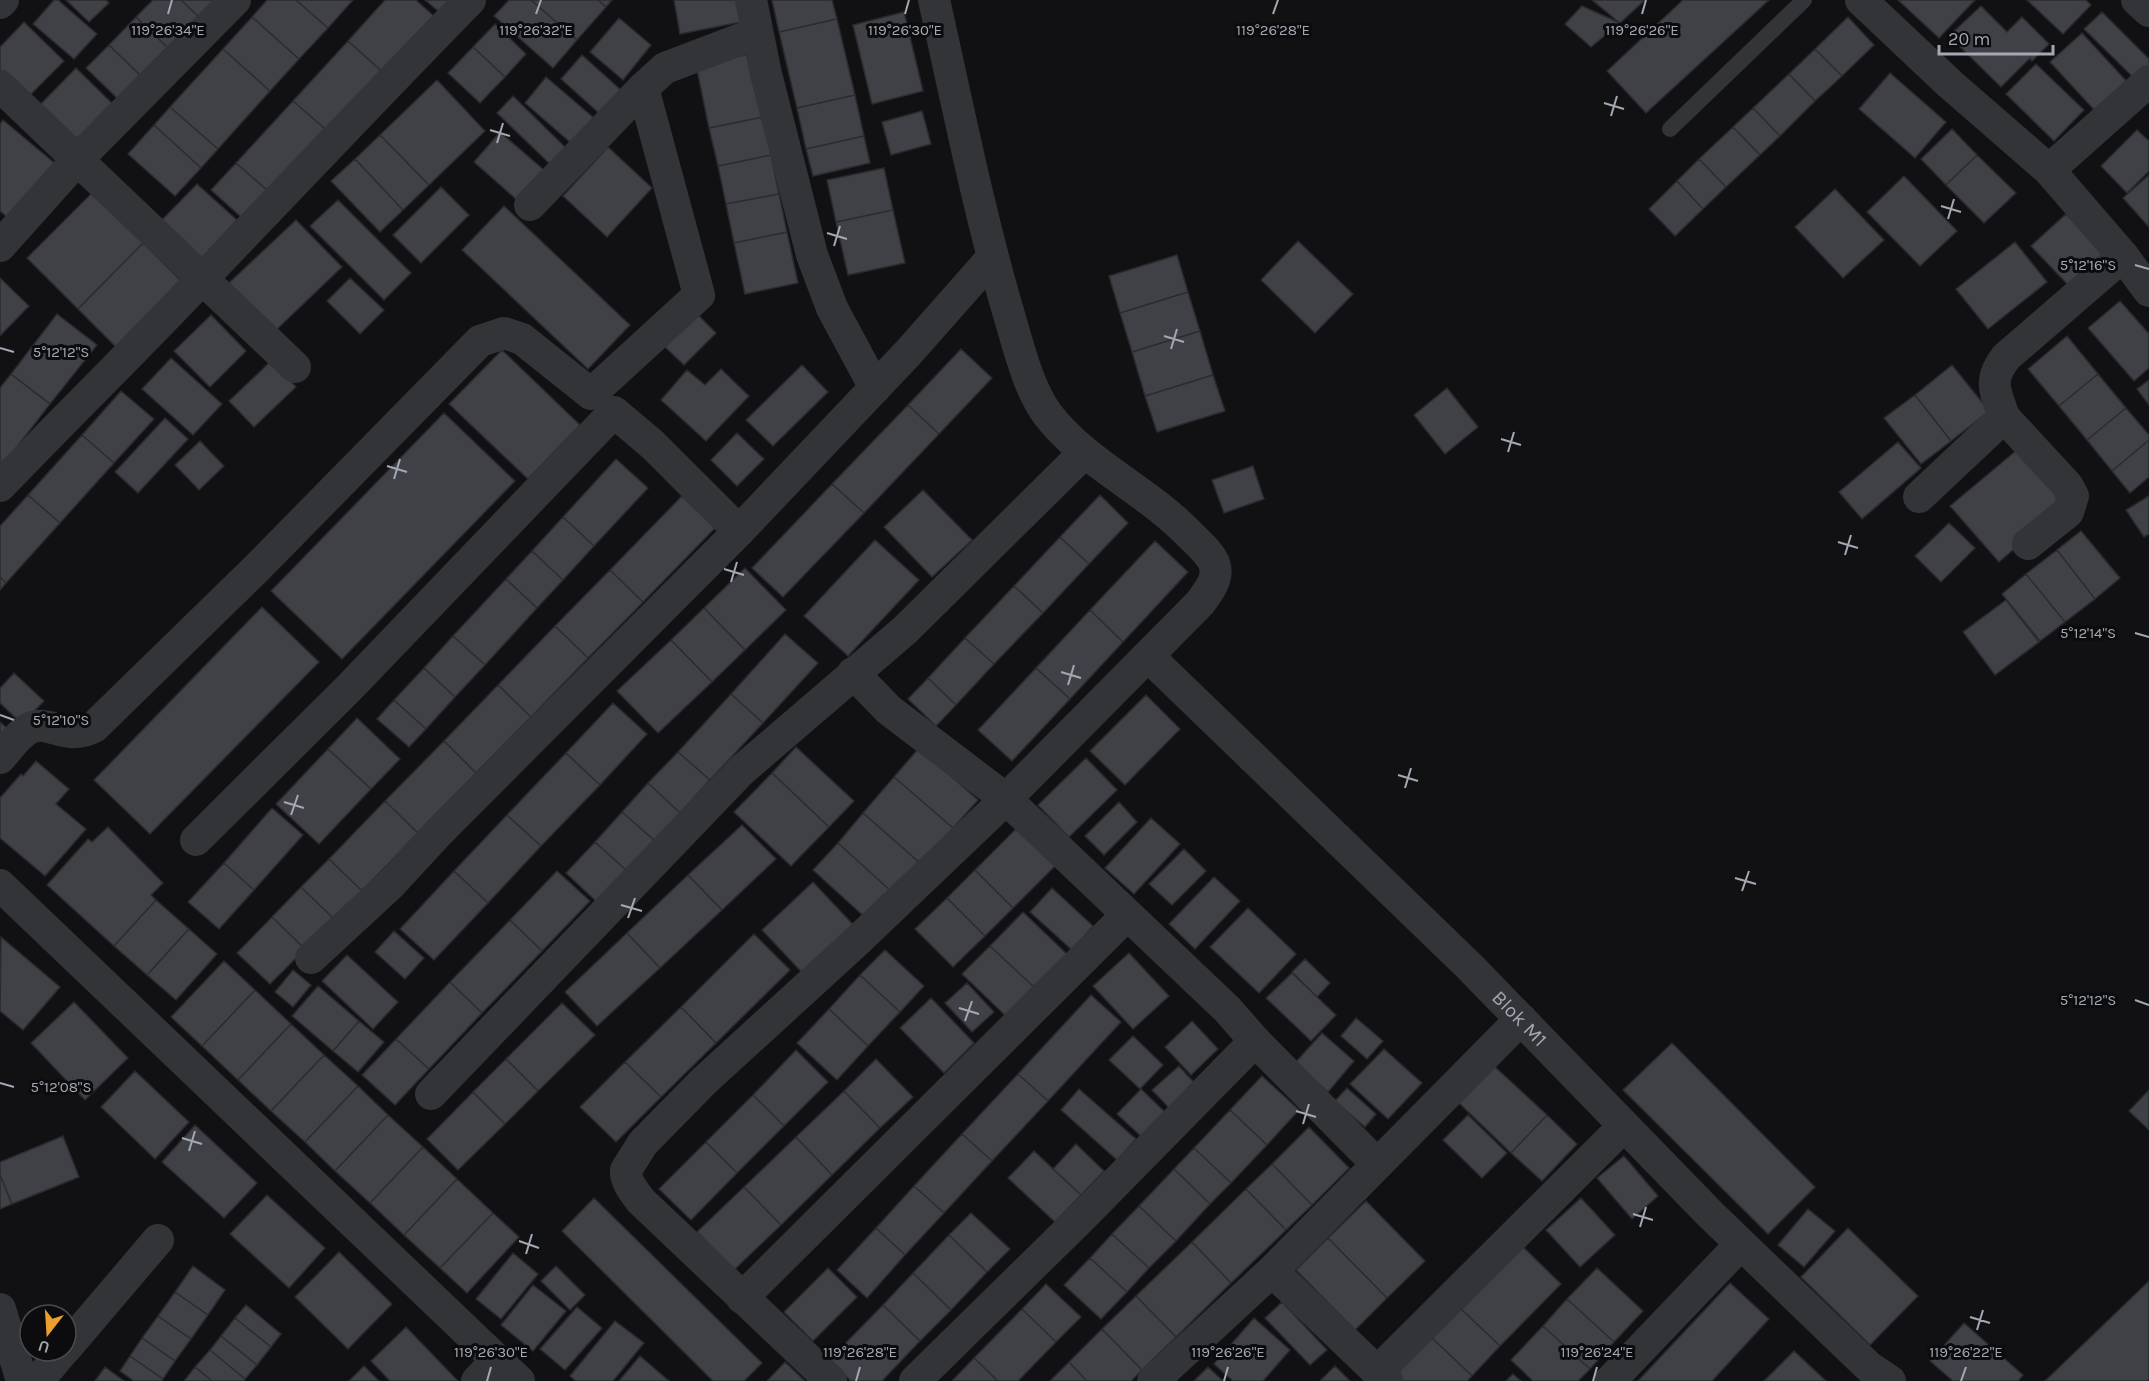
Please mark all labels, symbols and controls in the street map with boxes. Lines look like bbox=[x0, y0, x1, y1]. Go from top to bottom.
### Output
scale bar bbox=[1939, 18, 2053, 56]
text: 119°26'34"E bbox=[131, 21, 205, 39]
text: 119°26'32"E bbox=[499, 21, 573, 39]
text: 119°26'30"E bbox=[868, 21, 942, 39]
text: 119°26'28"E bbox=[1236, 21, 1310, 39]
text: 119°26'26"E bbox=[1605, 21, 1679, 39]
text: 20 m bbox=[1948, 28, 1990, 50]
text: 5°12'16"S bbox=[2060, 256, 2116, 274]
text: 5°12'12"S bbox=[33, 343, 89, 361]
text: 5°12'14"S bbox=[2060, 624, 2116, 642]
text: 5°12'10"S bbox=[33, 711, 89, 729]
street label: Blok M1 bbox=[1487, 986, 1552, 1051]
text: 5°12'12"S bbox=[2060, 991, 2116, 1009]
text: 5°12'08"S bbox=[30, 1078, 92, 1096]
north arrow bbox=[18, 1303, 78, 1363]
text: U bbox=[36, 1336, 52, 1358]
text: 119°26'30"E bbox=[454, 1343, 528, 1361]
text: 119°26'28"E bbox=[823, 1343, 897, 1361]
text: 119°26'26"E bbox=[1191, 1343, 1265, 1361]
text: 119°26'24"E bbox=[1560, 1343, 1634, 1361]
text: 119°26'22"E bbox=[1929, 1343, 2003, 1361]

